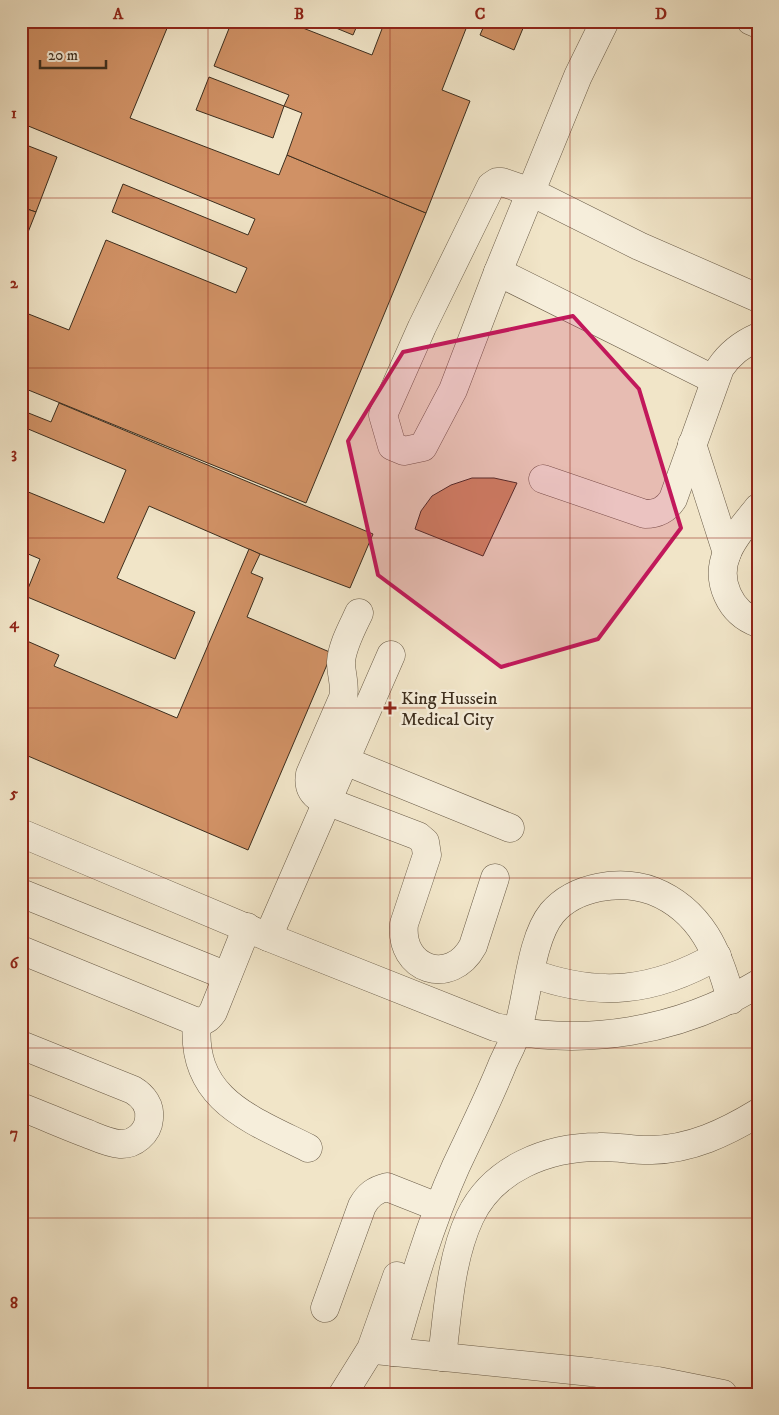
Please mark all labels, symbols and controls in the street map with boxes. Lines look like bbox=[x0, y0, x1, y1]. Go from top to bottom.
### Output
text: A bbox=[112, 4, 124, 24]
text: B bbox=[294, 4, 304, 24]
text: C bbox=[475, 4, 485, 24]
text: D bbox=[655, 4, 667, 24]
scale bar bbox=[40, 38, 106, 70]
text: 20 m bbox=[48, 46, 78, 65]
text: 1 bbox=[11, 103, 17, 123]
text: 2 bbox=[10, 273, 19, 293]
text: 3 bbox=[11, 443, 17, 463]
text: 4 bbox=[8, 613, 19, 633]
place label: King Hussein Medical City bbox=[401, 688, 498, 731]
marker: King Hussein Medical City bbox=[383, 701, 397, 715]
text: 5 bbox=[9, 783, 18, 803]
text: 6 bbox=[10, 953, 20, 973]
text: 7 bbox=[10, 1123, 18, 1143]
text: 8 bbox=[10, 1293, 18, 1313]

